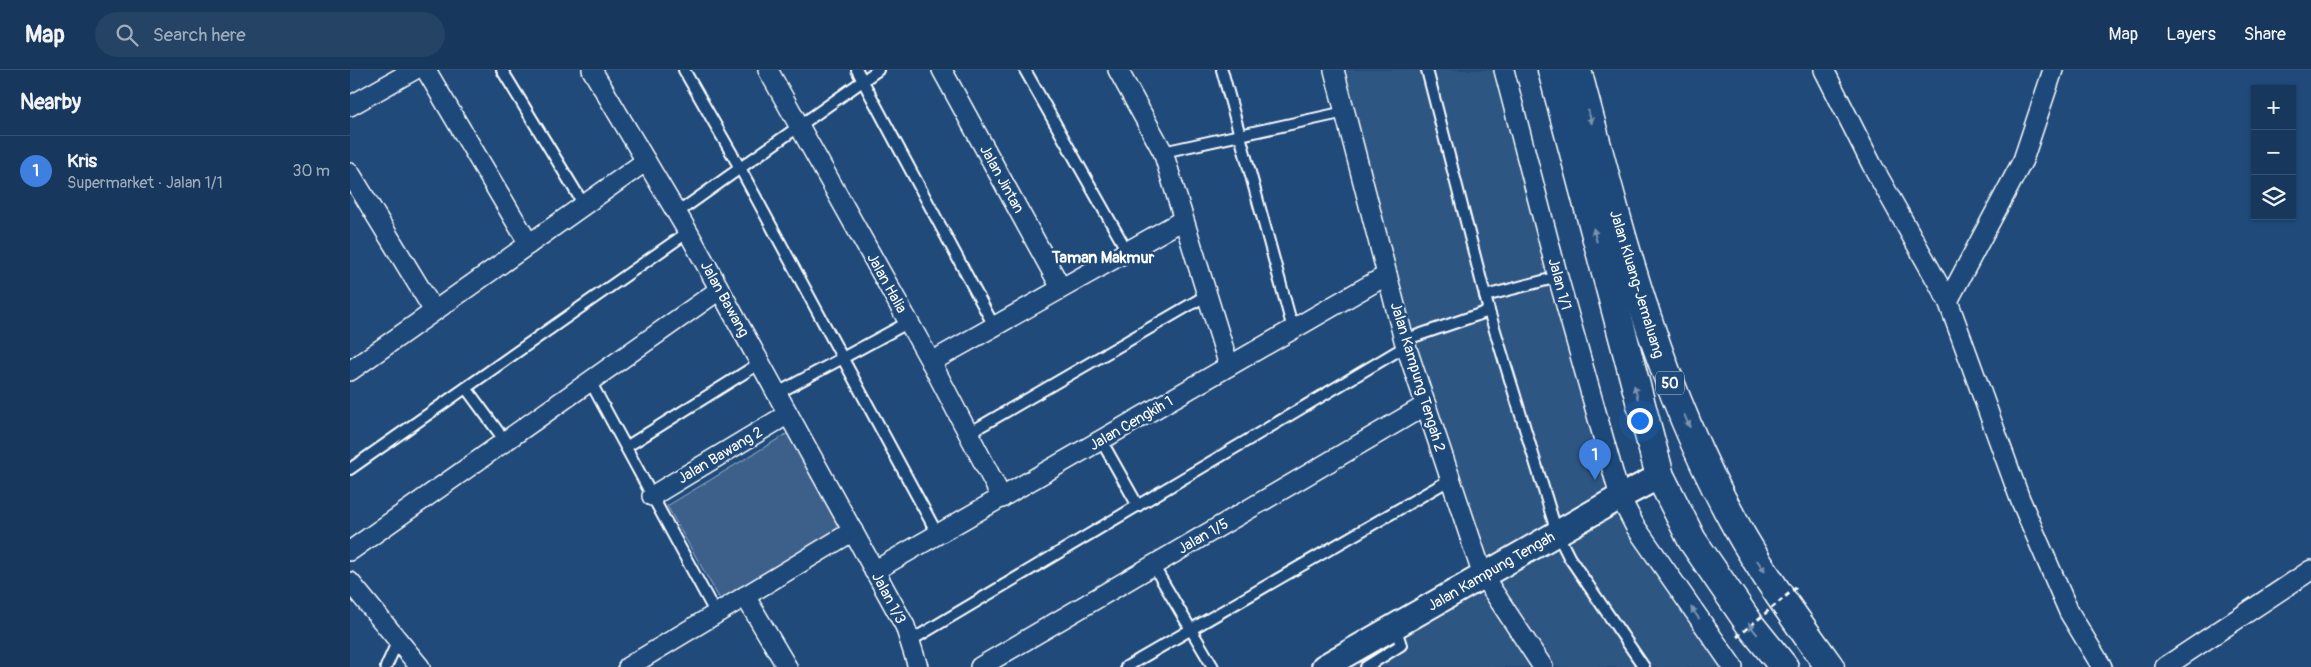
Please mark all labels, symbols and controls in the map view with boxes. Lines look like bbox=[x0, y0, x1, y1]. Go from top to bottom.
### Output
search box bbox=[95, 12, 445, 57]
text: Map bbox=[25, 20, 65, 49]
icon: search bbox=[113, 21, 141, 49]
text: Search here bbox=[153, 23, 246, 47]
text: Map bbox=[2109, 23, 2138, 46]
text: Layers bbox=[2166, 23, 2216, 46]
text: Share bbox=[2244, 23, 2286, 46]
map controls bbox=[2251, 85, 2296, 220]
button: + bbox=[2251, 85, 2296, 130]
text: Nearby bbox=[20, 89, 81, 116]
one-way arrow bbox=[1586, 110, 1594, 125]
button: − bbox=[2251, 130, 2296, 175]
street label: Jalan Jintan bbox=[975, 142, 1028, 217]
text: Kris bbox=[67, 149, 97, 173]
text: 1 bbox=[33, 161, 39, 181]
text: 30 m bbox=[292, 161, 330, 181]
text: Supermarket · Jalan 1/1 bbox=[67, 173, 223, 193]
button: layers bbox=[2251, 175, 2296, 220]
street label: Jalan Kluang-Jemaluang bbox=[1605, 208, 1668, 360]
one-way arrow bbox=[1590, 227, 1598, 242]
district label: Taman Makmur bbox=[1051, 248, 1155, 268]
street label: Jalan Halia bbox=[862, 250, 911, 317]
street label: Jalan 1/1 bbox=[1543, 256, 1576, 312]
street label: Jalan Bawang bbox=[696, 258, 753, 341]
street label: Jalan Kampung Tengah 2 bbox=[1386, 300, 1449, 454]
road number: 50 bbox=[1656, 372, 1684, 394]
one-way arrow bbox=[1632, 384, 1640, 399]
street label: Jalan Cengkih 1 bbox=[1086, 392, 1176, 455]
your location bbox=[1627, 408, 1653, 434]
one-way arrow bbox=[1684, 414, 1692, 428]
street label: Jalan Bawang 2 bbox=[674, 423, 766, 488]
pin: 1 bbox=[1579, 439, 1611, 480]
street label: Jalan 1/5 bbox=[1175, 514, 1232, 559]
street label: Jalan Kampung Tengah bbox=[1424, 527, 1558, 616]
one-way arrow bbox=[1756, 559, 1765, 573]
street label: Jalan 1/3 bbox=[867, 569, 910, 627]
one-way arrow bbox=[1690, 606, 1700, 620]
one-way arrow bbox=[1748, 623, 1759, 636]

